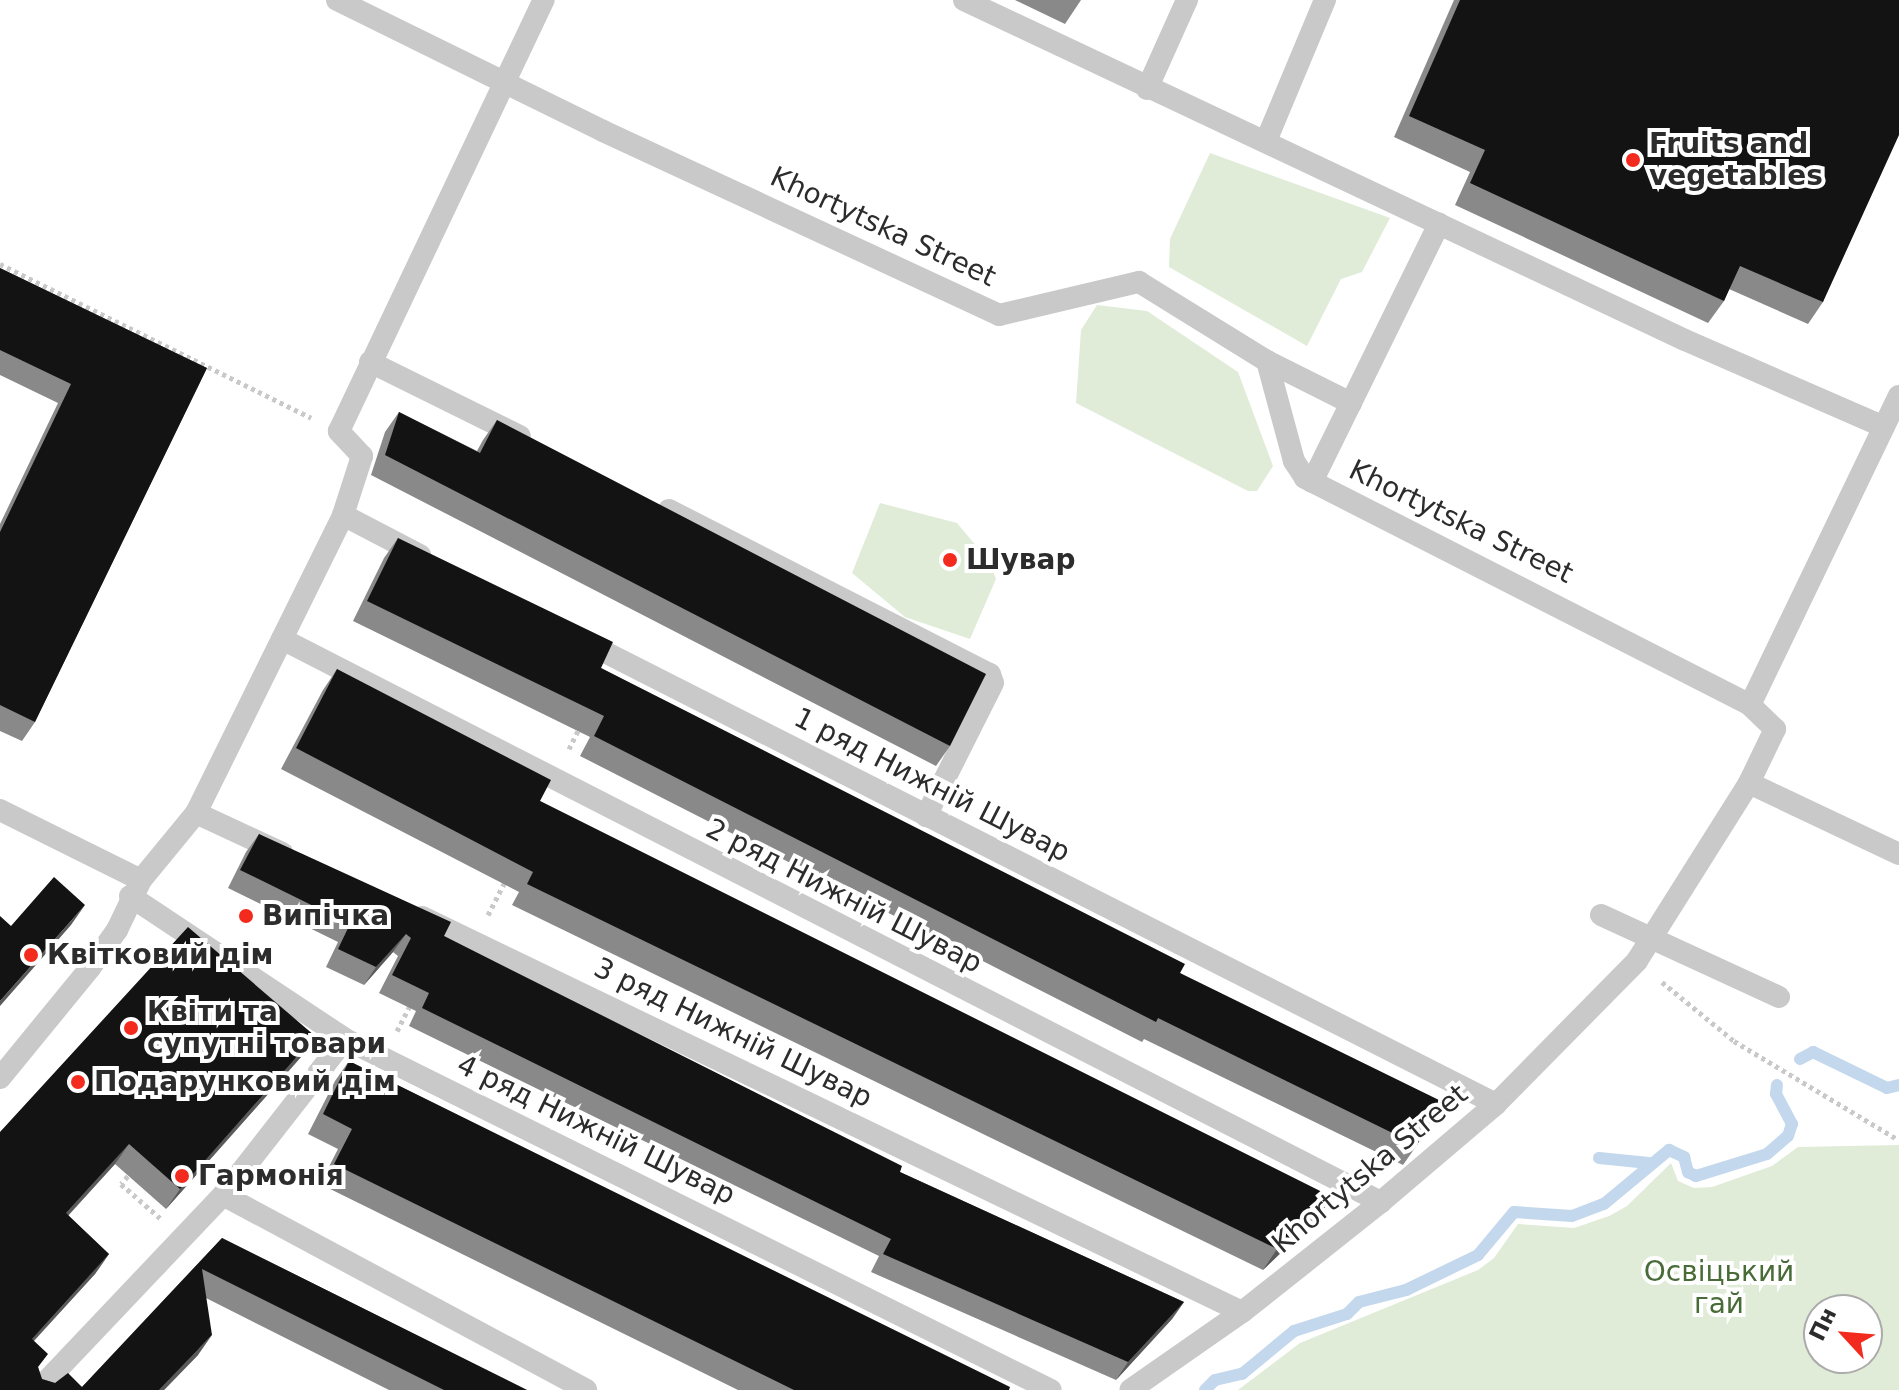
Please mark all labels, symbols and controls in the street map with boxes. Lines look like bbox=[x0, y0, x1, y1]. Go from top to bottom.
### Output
place label: Fruits and vegetables bbox=[1649, 127, 1823, 193]
marker: Fruits and vegetables bbox=[1624, 151, 1642, 169]
street label: Khortytska Street bbox=[765, 160, 1001, 294]
street label: Khortytska Street bbox=[1344, 453, 1578, 591]
place label: Шувар bbox=[966, 543, 1075, 577]
marker: Шувар bbox=[941, 551, 959, 569]
street label: 1 ряд Нижній Шувар bbox=[788, 701, 1076, 869]
street label: 2 ряд Нижній Шувар bbox=[700, 812, 988, 980]
place label: Випічка bbox=[262, 899, 389, 933]
marker: Випічка bbox=[237, 907, 255, 925]
place label: Квітковий дім bbox=[47, 938, 273, 972]
marker: Квітковий дім bbox=[22, 946, 40, 964]
street label: 3 ряд Нижній Шувар bbox=[588, 951, 878, 1115]
place label: Квіти та супутні товари bbox=[147, 995, 386, 1061]
marker: Квіти та супутні товари bbox=[122, 1019, 140, 1037]
street label: 4 ряд Нижній Шувар bbox=[451, 1048, 741, 1212]
place label: Подарунковий дім bbox=[94, 1065, 396, 1099]
marker: Подарунковий дім bbox=[69, 1073, 87, 1091]
street label: Khortytska Street bbox=[1265, 1077, 1475, 1261]
place label: Гармонія bbox=[198, 1159, 344, 1193]
marker: Гармонія bbox=[173, 1167, 191, 1185]
park label: Освіцький гай bbox=[1644, 1255, 1794, 1321]
north arrow bbox=[1803, 1294, 1883, 1374]
text: Пн bbox=[1804, 1304, 1841, 1345]

